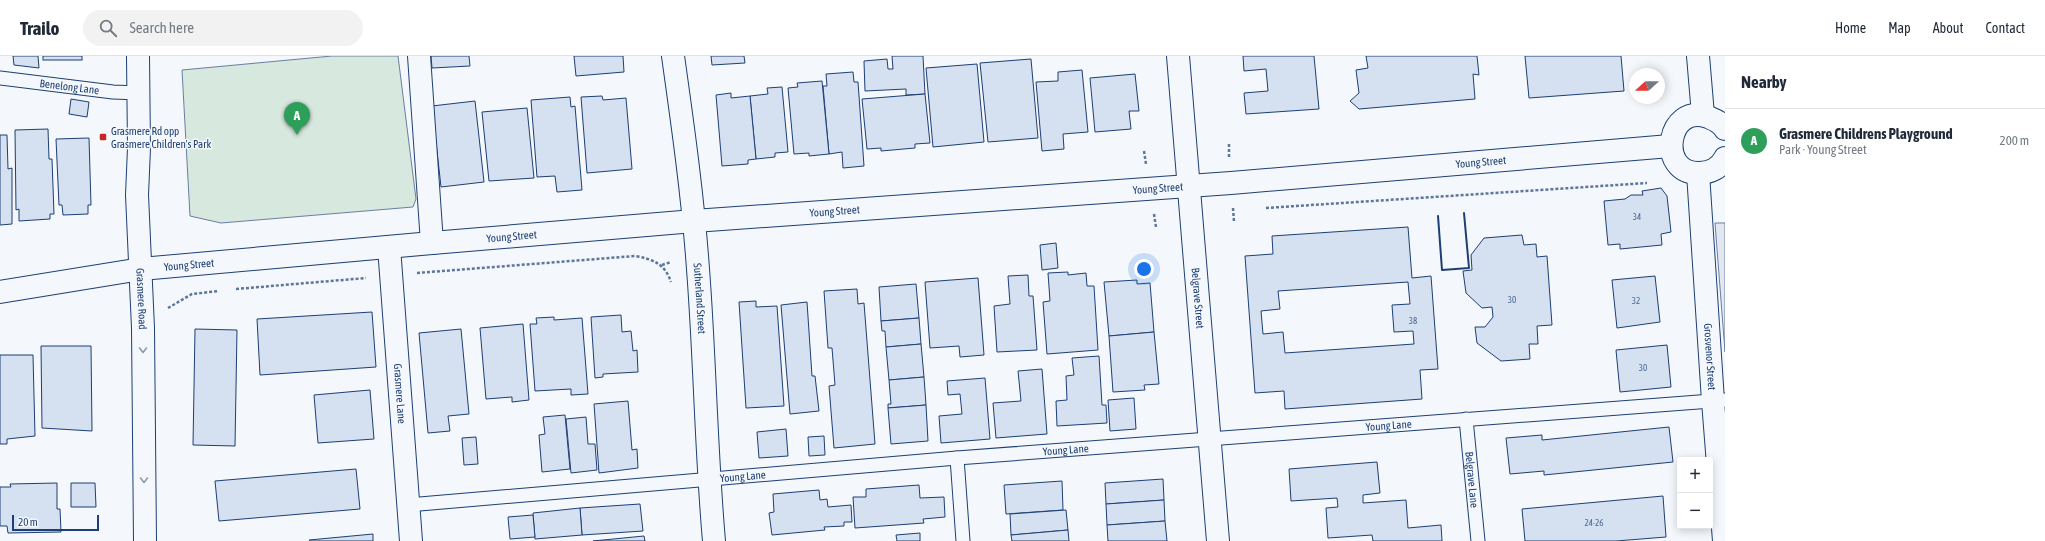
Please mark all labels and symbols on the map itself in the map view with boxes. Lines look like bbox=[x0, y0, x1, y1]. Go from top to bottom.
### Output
north arrow bbox=[1629, 68, 1665, 104]
street label: Benelong Lane bbox=[39, 77, 100, 96]
pin: A bbox=[284, 102, 310, 135]
place label: Grasmere Rd opp Grasmere Children's Park bbox=[111, 125, 211, 150]
marker: Grasmere Rd opp Grasmere Children's Park bbox=[98, 132, 108, 142]
street label: Young Street bbox=[1455, 154, 1506, 170]
street label: Young Street bbox=[1132, 180, 1184, 196]
street label: Young Street bbox=[809, 203, 860, 219]
house number: 34 bbox=[1633, 212, 1641, 222]
street label: Young Street bbox=[486, 228, 537, 244]
street label: Young Street bbox=[163, 256, 215, 273]
your location bbox=[1134, 259, 1154, 279]
street label: Sutherland Street bbox=[692, 263, 708, 334]
street label: Belgrave Street bbox=[1189, 267, 1206, 329]
street label: Grasmere Road bbox=[134, 268, 149, 330]
house number: 30 bbox=[1508, 295, 1516, 305]
house number: 32 bbox=[1632, 296, 1640, 306]
house number: 38 bbox=[1409, 316, 1417, 326]
street label: Grosvenor Street bbox=[1702, 323, 1718, 390]
one-way arrow bbox=[139, 347, 147, 353]
street label: Grasmere Lane bbox=[392, 363, 408, 424]
house number: 30 bbox=[1639, 363, 1647, 373]
street label: Young Lane bbox=[1365, 418, 1412, 433]
street label: Young Lane bbox=[1042, 442, 1089, 458]
street label: Belgrave Lane bbox=[1463, 451, 1481, 508]
street label: Young Lane bbox=[719, 468, 766, 484]
one-way arrow bbox=[140, 477, 148, 483]
scale bar bbox=[12, 513, 99, 532]
house number: 24-26 bbox=[1584, 518, 1604, 528]

